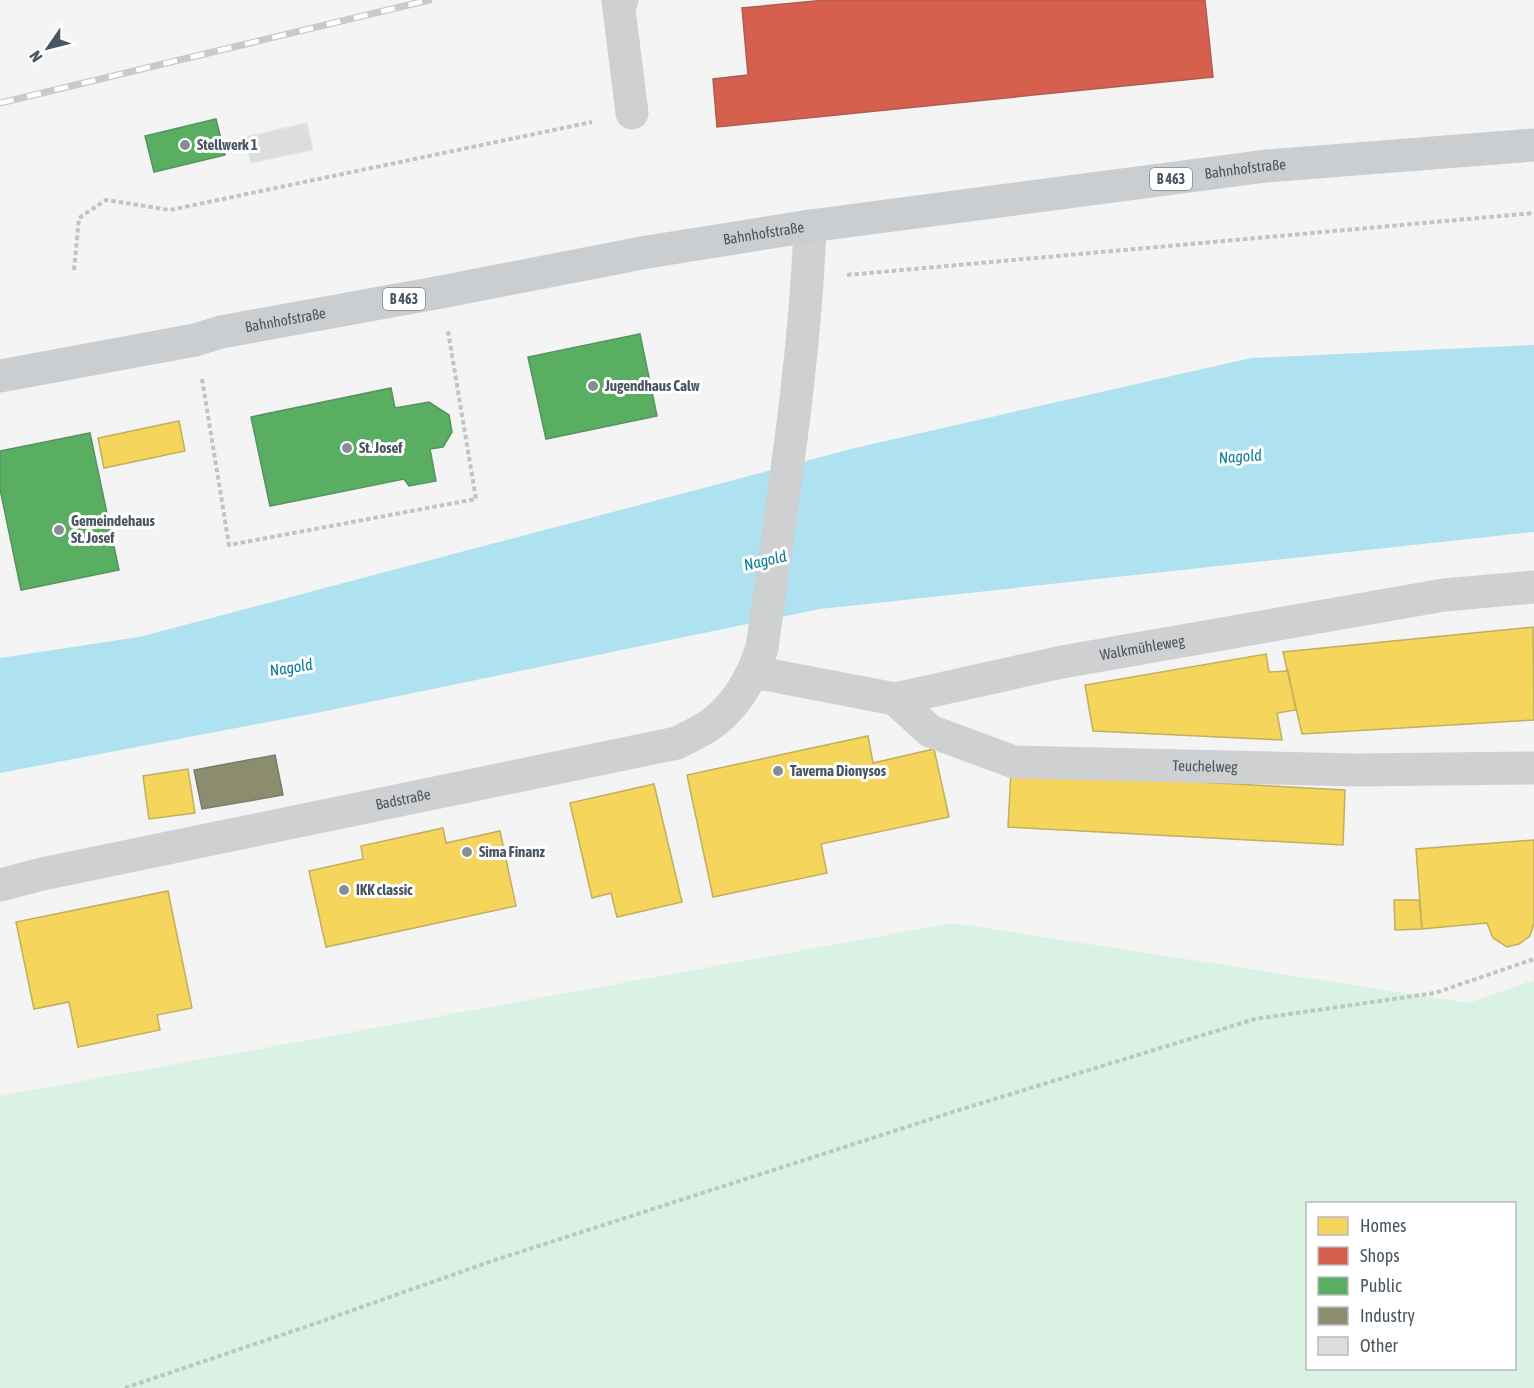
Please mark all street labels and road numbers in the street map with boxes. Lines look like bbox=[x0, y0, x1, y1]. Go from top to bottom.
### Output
street label: Bahnhofstraße bbox=[1204, 155, 1287, 182]
road number: B 463 bbox=[1150, 168, 1192, 190]
street label: Bahnhofstraße bbox=[722, 218, 805, 248]
road number: B 463 bbox=[383, 288, 425, 310]
street label: Bahnhofstraße bbox=[244, 304, 327, 335]
street label: Walkmühleweg bbox=[1098, 632, 1186, 663]
street label: Teuchelweg bbox=[1172, 757, 1238, 775]
street label: Badstraße bbox=[374, 785, 432, 813]

